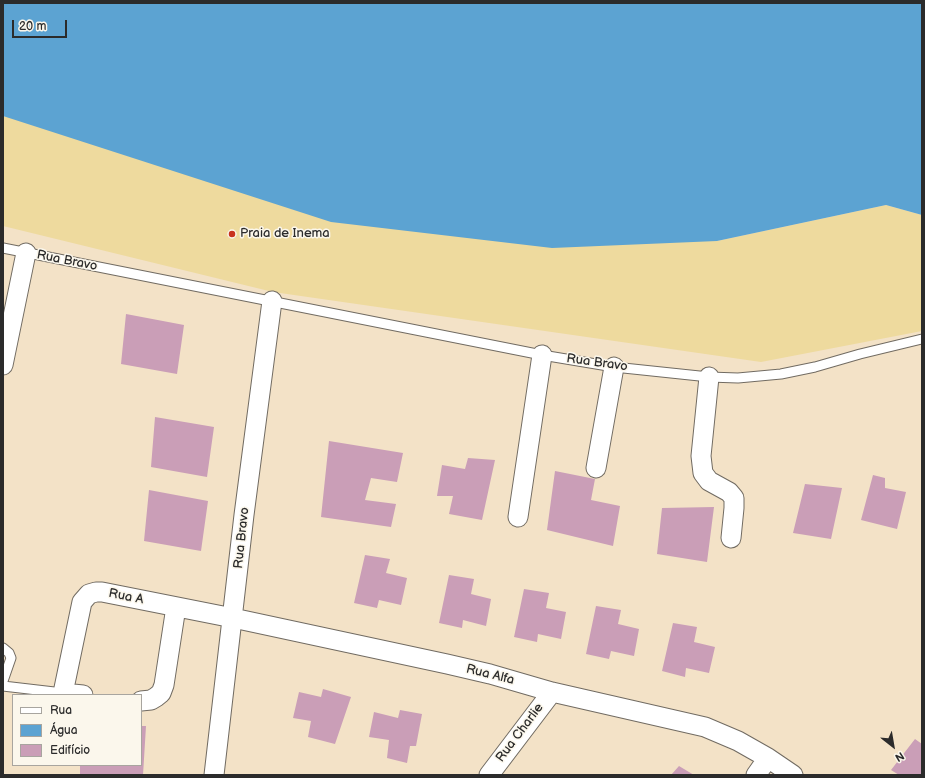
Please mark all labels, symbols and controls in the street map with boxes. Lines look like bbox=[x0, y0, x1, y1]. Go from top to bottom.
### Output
scale bar bbox=[14, 12, 69, 38]
text: 20 m bbox=[19, 19, 46, 34]
place label: Praia de Inema bbox=[240, 226, 330, 242]
marker: Praia de Inema bbox=[227, 229, 237, 239]
street label: Rua Bravo bbox=[35, 247, 99, 275]
street label: Rua Bravo bbox=[565, 351, 629, 375]
street label: Rua Bravo bbox=[231, 507, 253, 569]
street label: Rua A bbox=[107, 586, 145, 608]
street label: Rua Alfa bbox=[464, 661, 516, 689]
legend bbox=[12, 694, 142, 766]
street label: Rua Charlie bbox=[493, 701, 547, 765]
text: Rua bbox=[50, 703, 72, 718]
text: Água bbox=[50, 723, 78, 738]
north arrow bbox=[873, 726, 913, 766]
text: Edifício bbox=[50, 743, 90, 758]
text: N bbox=[893, 749, 906, 764]

